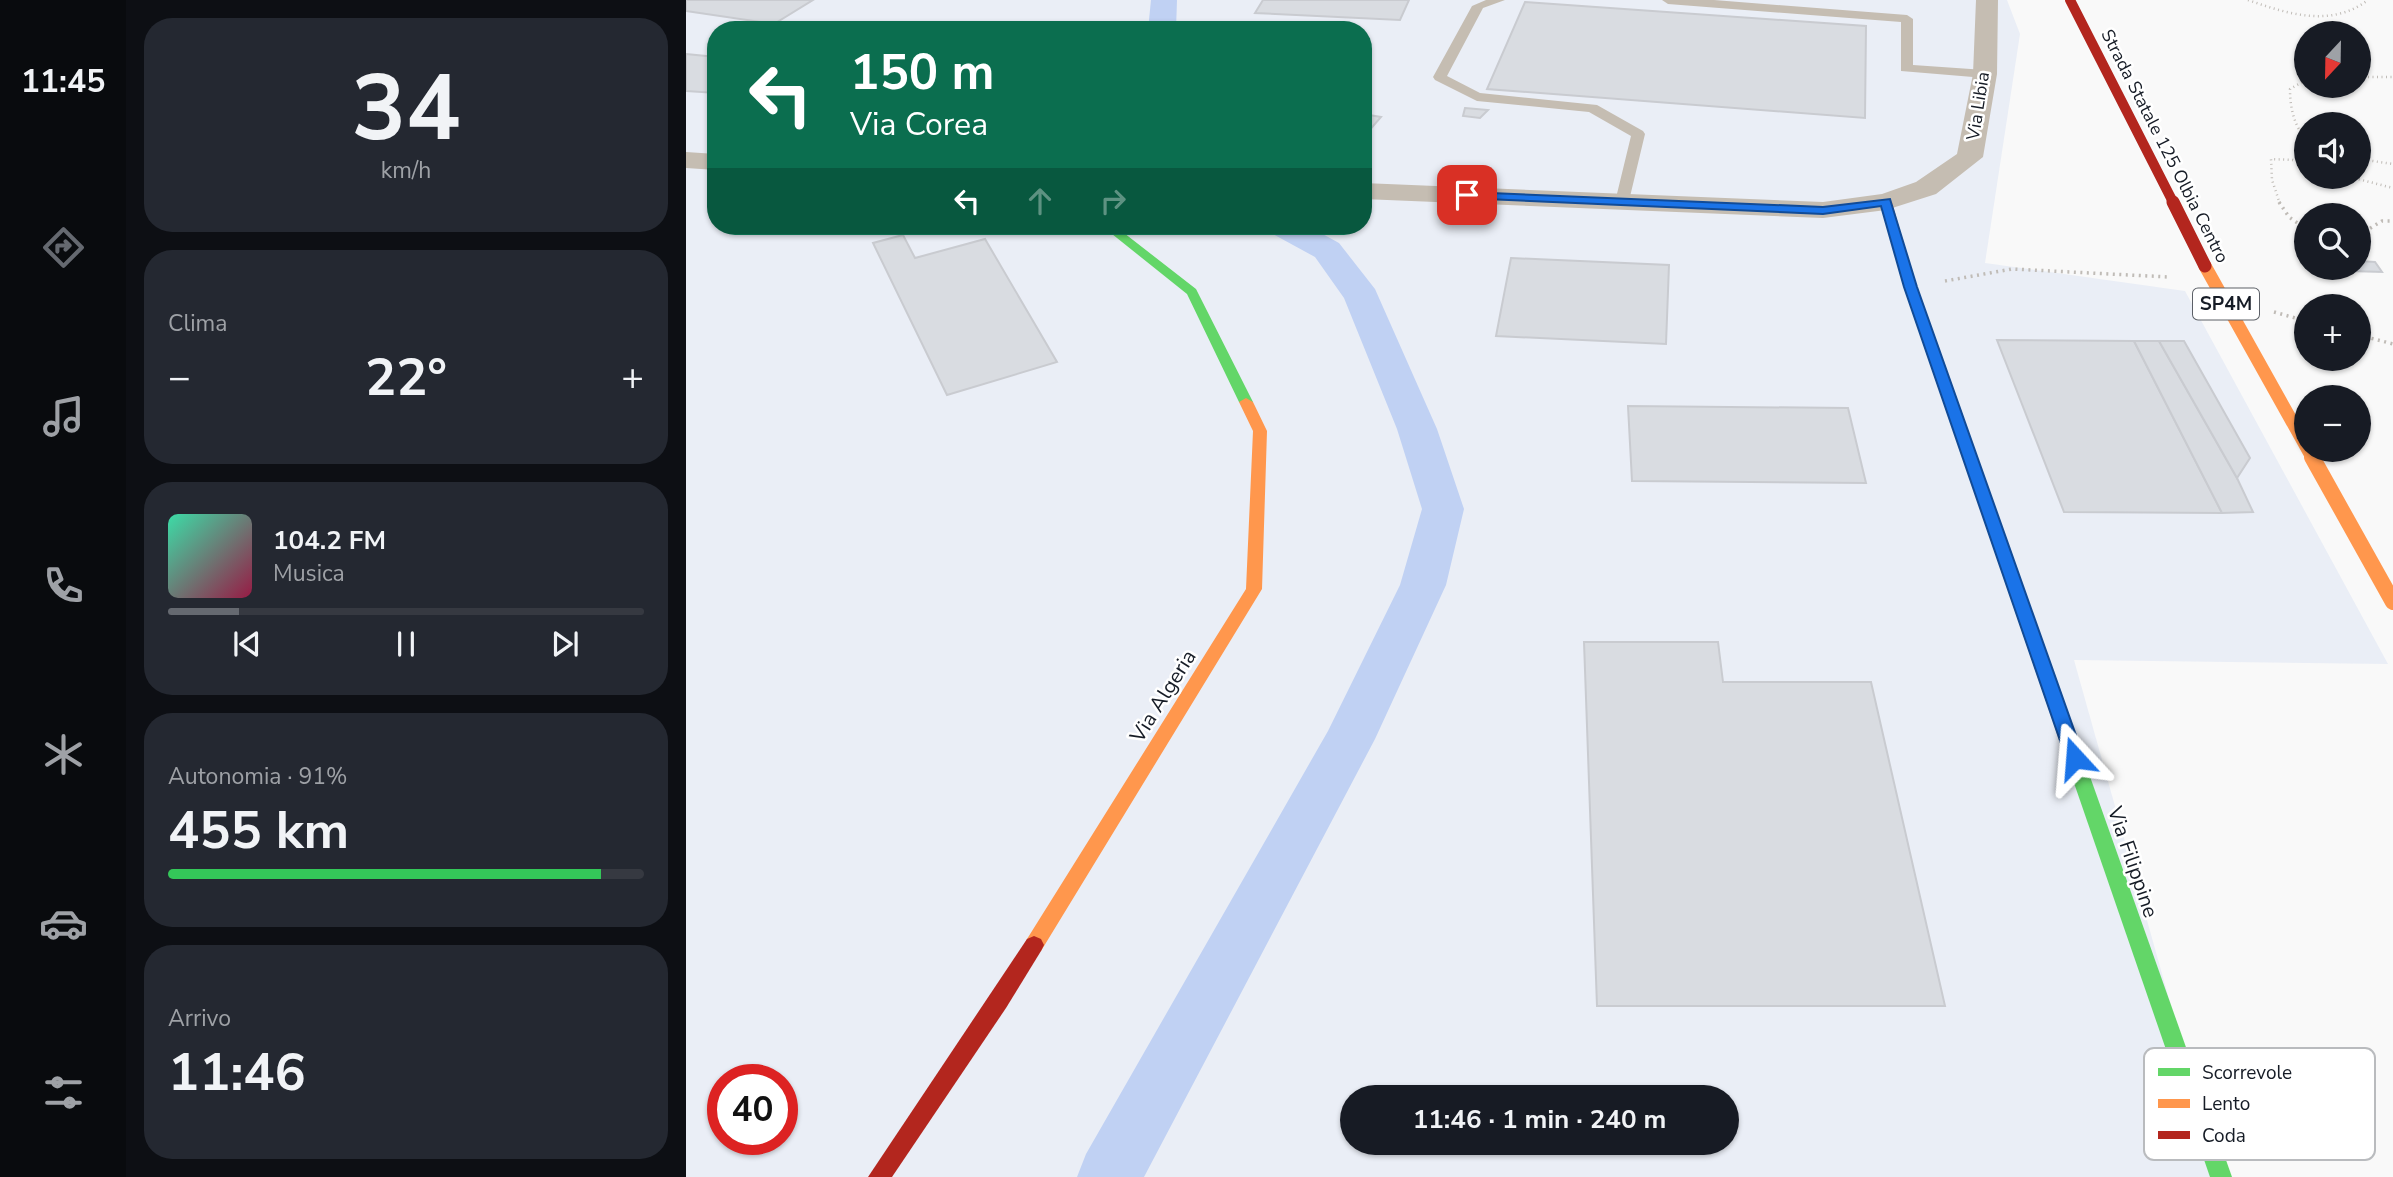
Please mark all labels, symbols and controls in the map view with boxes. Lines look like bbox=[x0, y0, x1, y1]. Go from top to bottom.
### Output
north arrow bbox=[2294, 21, 2371, 98]
map controls bbox=[2294, 21, 2371, 462]
street label: Strada Statale 125 Olbia Centro bbox=[2096, 25, 2234, 267]
text: 150 m bbox=[850, 39, 994, 106]
text: 34 bbox=[351, 47, 461, 171]
icon: left bbox=[735, 49, 826, 140]
text: 11:45 bbox=[21, 60, 105, 103]
street label: Via Libia bbox=[1961, 70, 1995, 143]
text: Via Corea bbox=[850, 103, 988, 146]
button: sound bbox=[2294, 112, 2371, 189]
text: km/h bbox=[381, 155, 431, 186]
pin bbox=[1437, 165, 1497, 225]
icon: arrive bbox=[1448, 176, 1486, 214]
icon: left bbox=[948, 182, 986, 220]
icon: ahead bbox=[1021, 182, 1059, 220]
icon: right bbox=[1094, 182, 1132, 220]
button: search bbox=[2294, 203, 2371, 280]
icon: directions bbox=[39, 223, 88, 272]
road number: SP4M bbox=[2193, 288, 2259, 320]
button: + bbox=[2294, 294, 2371, 371]
text: Clima bbox=[168, 308, 228, 339]
text: 22° bbox=[365, 342, 447, 413]
text: − bbox=[168, 352, 191, 403]
text: + bbox=[621, 352, 644, 403]
button: − bbox=[2294, 385, 2371, 462]
icon: music bbox=[39, 392, 88, 441]
text: 104.2 FM bbox=[273, 523, 386, 558]
text: Musica bbox=[273, 558, 345, 589]
icon: phone bbox=[39, 561, 88, 610]
icon: previous bbox=[228, 625, 266, 663]
icon: pause bbox=[387, 625, 425, 663]
icon: next bbox=[546, 625, 584, 663]
street label: Via Algeria bbox=[1123, 644, 1203, 748]
position arrow bbox=[2038, 721, 2112, 795]
icon: climate bbox=[39, 730, 88, 779]
text: Autonomia · 91% bbox=[168, 761, 348, 792]
text: 455 km bbox=[168, 795, 349, 866]
street label: Via Filippine bbox=[2101, 802, 2165, 921]
icon: car bbox=[39, 899, 88, 948]
text: Arrivo bbox=[168, 1003, 231, 1034]
text: 11:46 bbox=[168, 1037, 306, 1108]
legend bbox=[2144, 1048, 2375, 1160]
text: Scorrevole bbox=[2202, 1060, 2292, 1086]
speed limit sign: 40 bbox=[707, 1064, 798, 1155]
icon: filters bbox=[39, 1068, 88, 1117]
text: Lento bbox=[2202, 1091, 2250, 1117]
text: 11:46 · 1 min · 240 m bbox=[1413, 1102, 1666, 1137]
text: Coda bbox=[2202, 1123, 2246, 1149]

